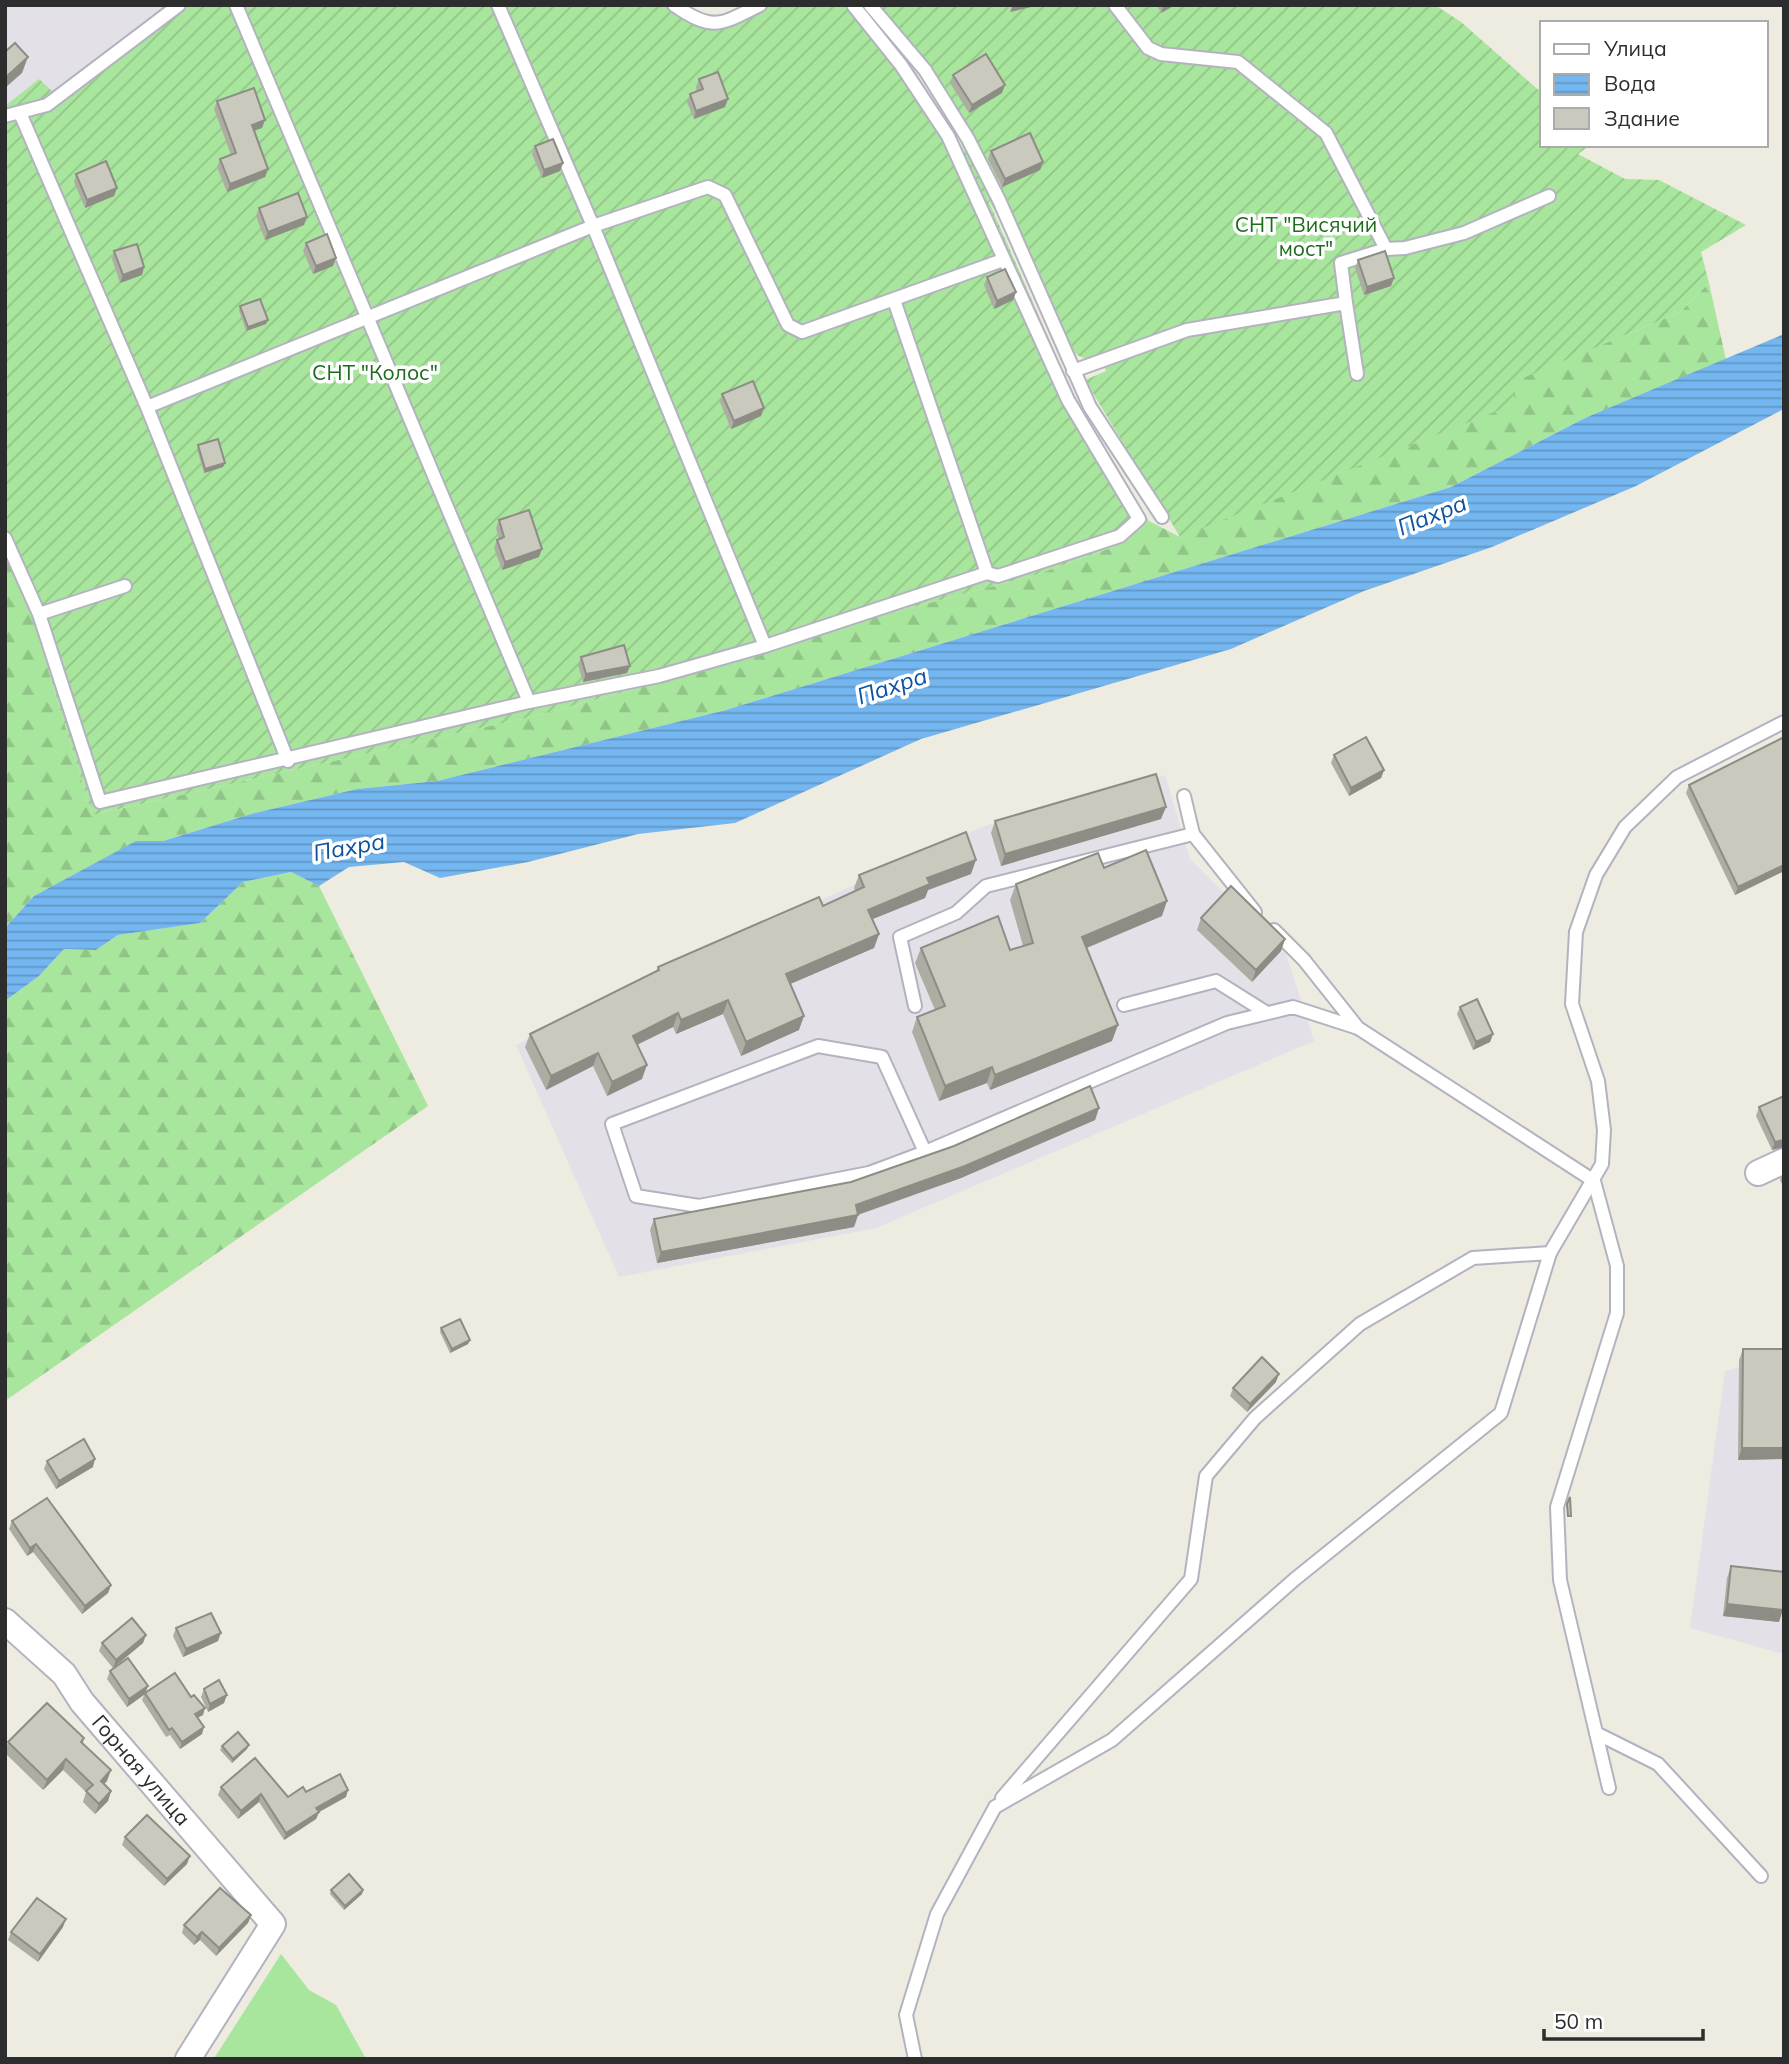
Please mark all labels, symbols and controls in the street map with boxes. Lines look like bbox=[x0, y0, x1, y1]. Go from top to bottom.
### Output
legend bbox=[1540, 21, 1768, 147]
text: Улица bbox=[1603, 35, 1667, 61]
text: Вода bbox=[1604, 70, 1656, 96]
text: Здание bbox=[1604, 105, 1680, 131]
park label: СНТ "Висячий мост" bbox=[1235, 211, 1377, 261]
park label: СНТ "Колос" bbox=[312, 359, 438, 385]
water label: Пахра bbox=[1393, 488, 1471, 542]
water label: Пахра bbox=[853, 661, 931, 710]
water label: Пахра bbox=[311, 826, 387, 867]
street label: Горная улица bbox=[87, 1709, 197, 1831]
scale bar bbox=[1544, 1997, 1703, 2041]
text: 50 m bbox=[1554, 2008, 1603, 2034]

